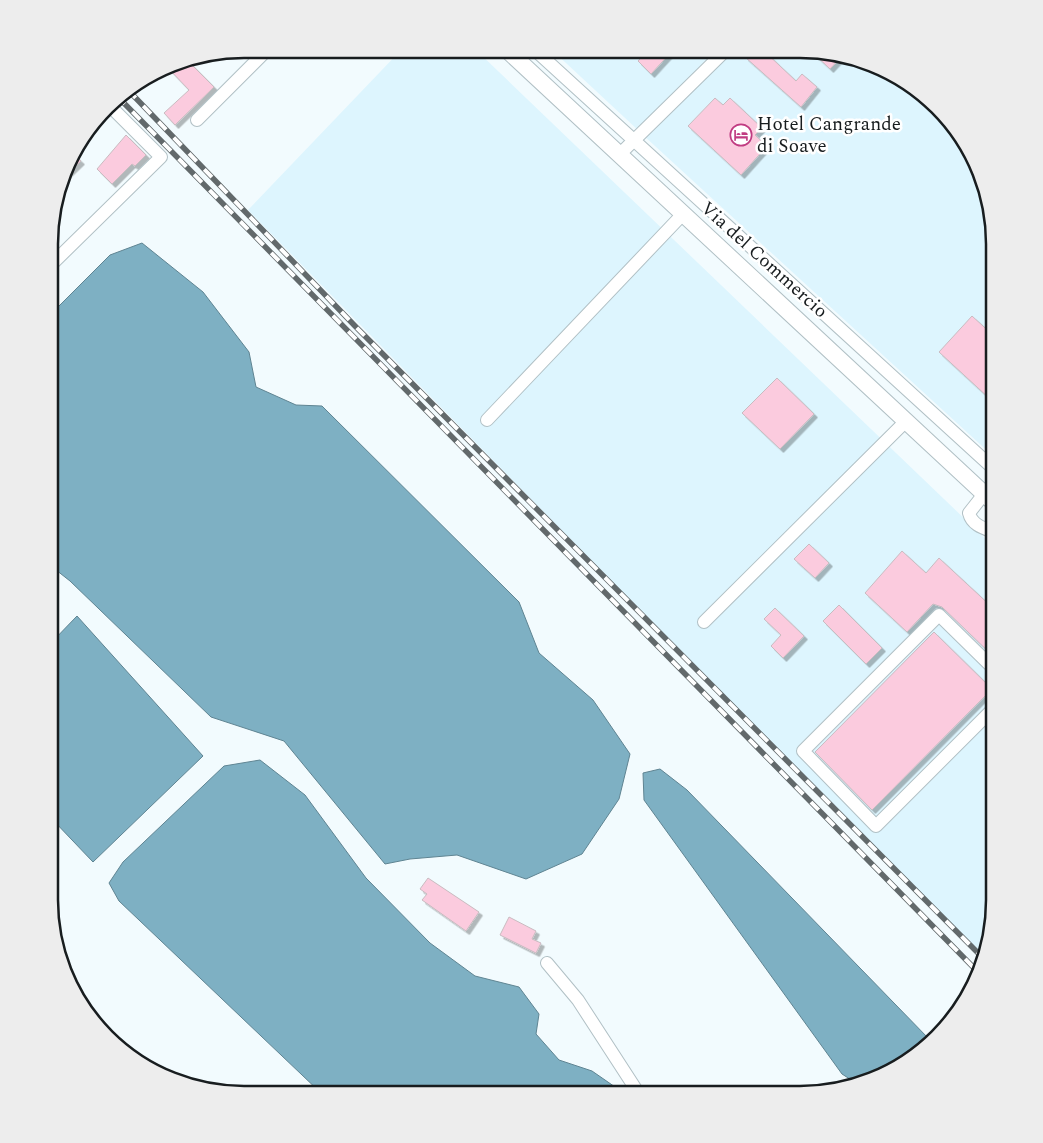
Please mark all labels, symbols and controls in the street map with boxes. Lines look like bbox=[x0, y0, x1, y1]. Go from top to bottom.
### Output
place label: Hotel Cangrande di Soave bbox=[757, 110, 901, 161]
hotel icon: Hotel Cangrande di Soave bbox=[729, 123, 753, 147]
street label: Via del Commercio bbox=[694, 195, 834, 325]

